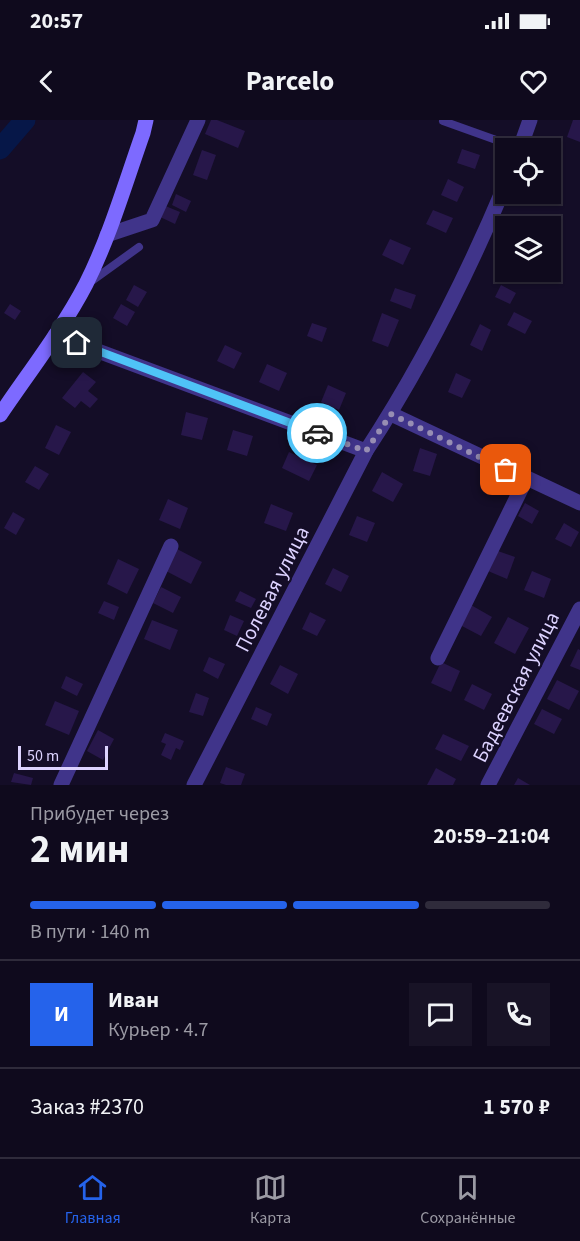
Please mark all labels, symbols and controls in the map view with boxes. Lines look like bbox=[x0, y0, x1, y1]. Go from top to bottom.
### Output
text: 20:57 bbox=[30, 5, 83, 37]
text: Parcelo bbox=[246, 62, 334, 101]
icon: back bbox=[30, 65, 63, 98]
icon: heart bbox=[517, 65, 550, 98]
map controls bbox=[495, 138, 561, 282]
button: locate bbox=[495, 138, 561, 204]
button: layers bbox=[495, 216, 561, 282]
pin bbox=[51, 317, 102, 368]
icon: home bbox=[60, 326, 93, 359]
courier bbox=[287, 403, 347, 463]
icon: car bbox=[301, 417, 334, 450]
pin bbox=[480, 444, 531, 495]
icon: bag bbox=[489, 453, 522, 486]
street label: Полевая улица bbox=[227, 521, 317, 657]
street label: Бадеевская улица bbox=[465, 606, 567, 768]
scale bar bbox=[18, 743, 108, 770]
text: 50 m bbox=[27, 745, 59, 767]
text: Прибудет через bbox=[30, 800, 169, 828]
text: 20:59–21:04 bbox=[433, 820, 550, 852]
text: 2 мин bbox=[30, 822, 130, 878]
text: В пути · 140 m bbox=[30, 918, 150, 946]
button: chat bbox=[409, 983, 472, 1046]
button: phone bbox=[487, 983, 550, 1046]
text: Иван bbox=[108, 984, 159, 1016]
text: И bbox=[54, 998, 69, 1030]
text: Курьер · 4.7 bbox=[108, 1016, 208, 1044]
text: Заказ #2370 bbox=[30, 1091, 144, 1123]
text: 1 570 ₽ bbox=[483, 1091, 550, 1123]
tab: Главная bbox=[65, 1171, 121, 1229]
tab: Карта bbox=[250, 1171, 291, 1229]
tab: Сохранённые bbox=[420, 1171, 515, 1229]

